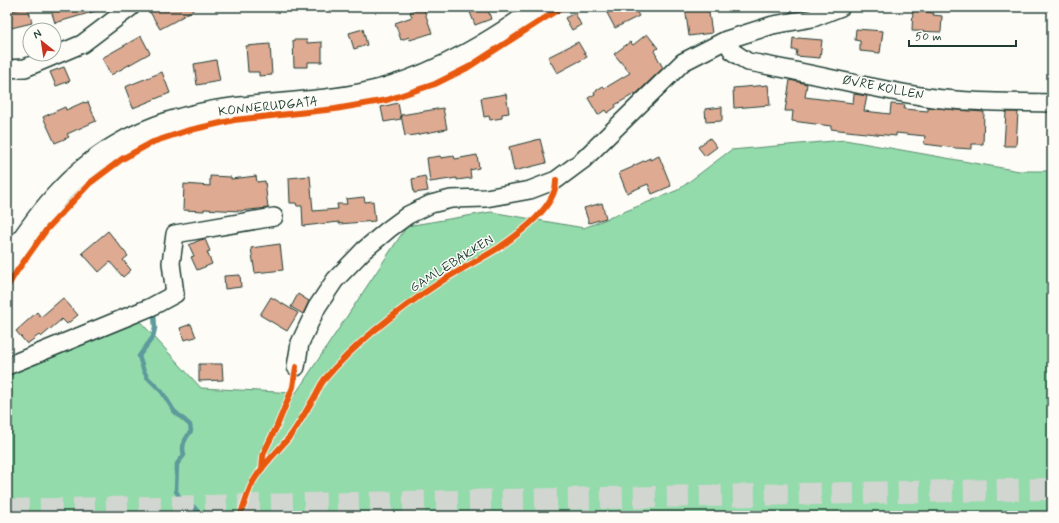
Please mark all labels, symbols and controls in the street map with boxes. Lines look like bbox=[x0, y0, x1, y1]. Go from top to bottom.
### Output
north arrow bbox=[22, 22, 62, 62]
scale bar bbox=[909, 22, 1016, 48]
text: N bbox=[31, 26, 44, 42]
text: 50 m bbox=[915, 29, 942, 45]
street label: ØVRE KOLLEN bbox=[841, 72, 926, 104]
street label: KONNERUDGATA bbox=[217, 93, 319, 121]
street label: GAMLEBAKKEN bbox=[407, 231, 497, 297]

